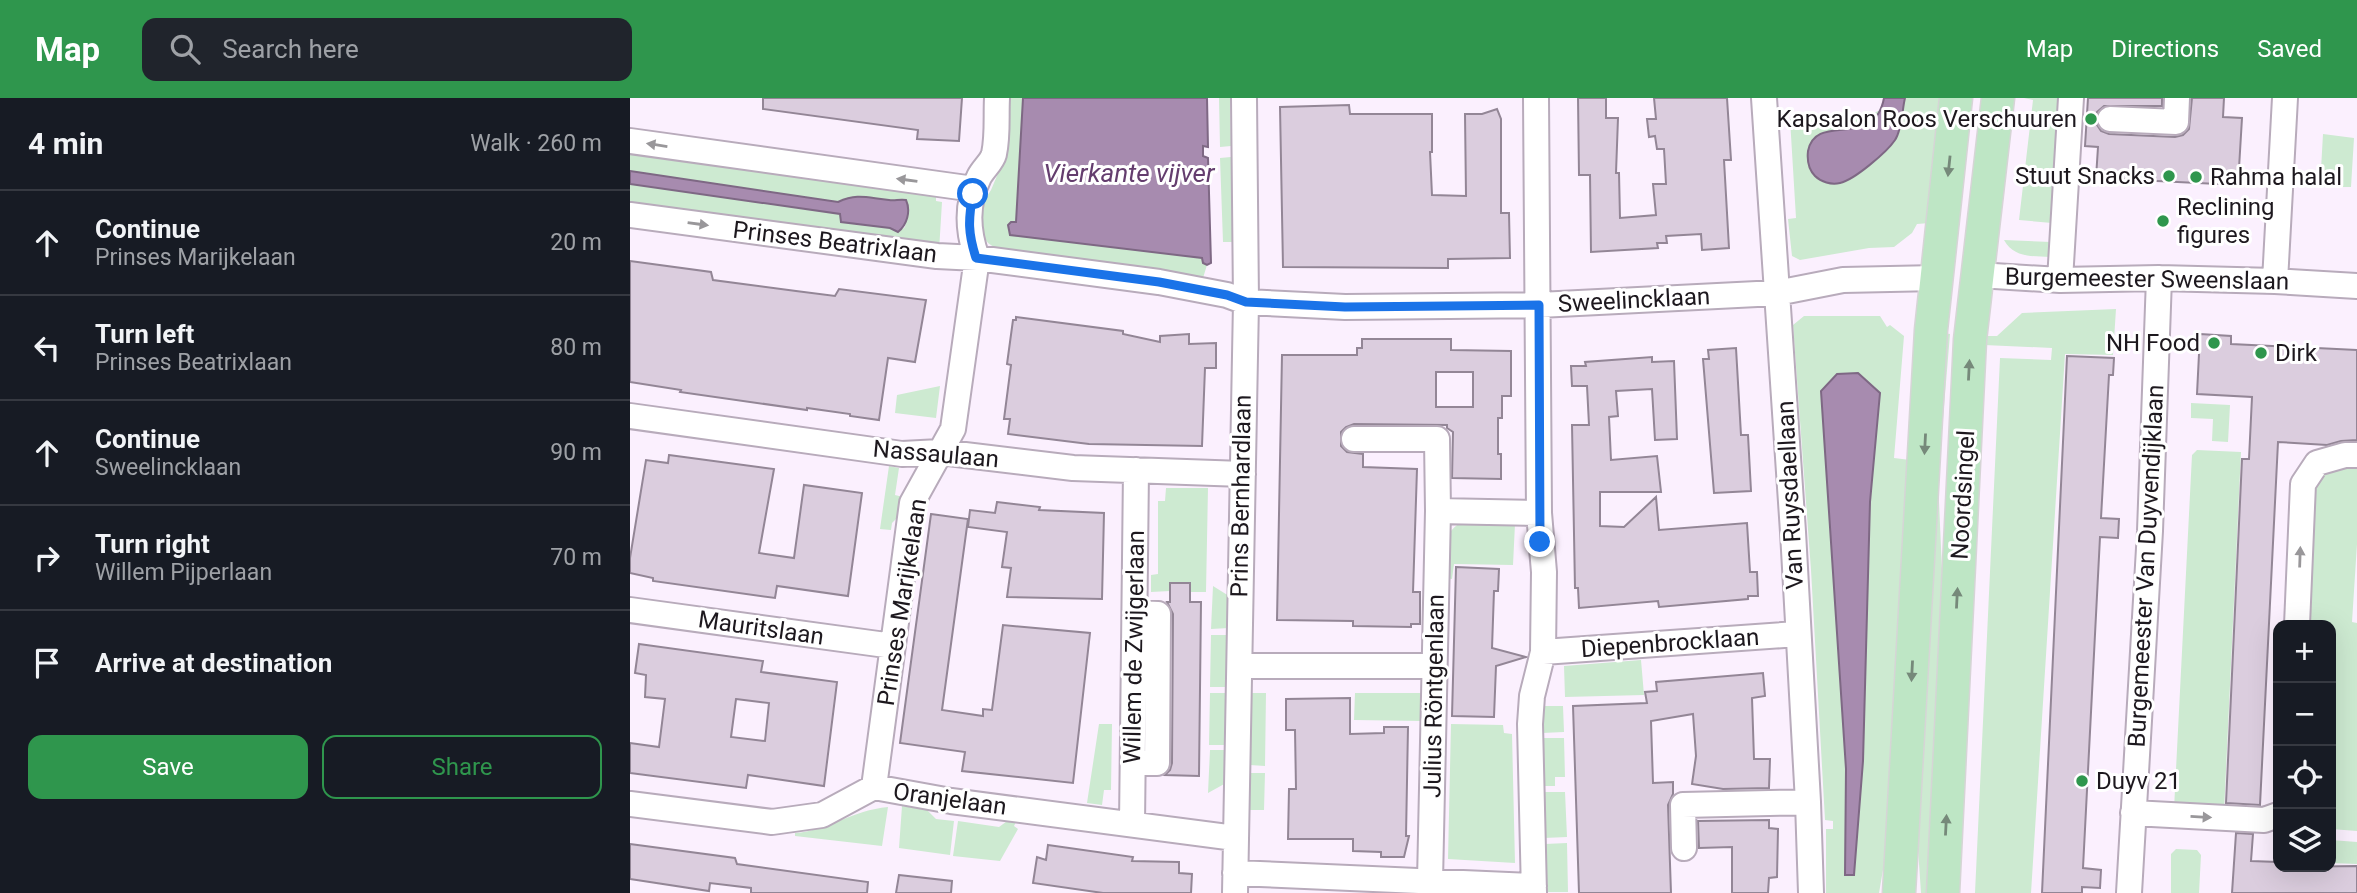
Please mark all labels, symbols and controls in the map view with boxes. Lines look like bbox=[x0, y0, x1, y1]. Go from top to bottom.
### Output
search box bbox=[142, 18, 632, 81]
text: Map bbox=[35, 30, 100, 69]
icon: search bbox=[166, 30, 204, 68]
text: Search here bbox=[222, 34, 359, 64]
text: Map bbox=[2026, 35, 2073, 63]
text: Directions bbox=[2111, 35, 2219, 63]
text: Saved bbox=[2257, 35, 2322, 63]
place label: Kapsalon Roos Verschuuren bbox=[1777, 105, 2077, 133]
marker: Kapsalon Roos Verschuuren bbox=[2083, 111, 2099, 127]
text: 4 min bbox=[28, 126, 103, 161]
text: Walk · 260 m bbox=[470, 130, 602, 157]
one-way arrow bbox=[646, 140, 668, 151]
one-way arrow bbox=[1943, 155, 1954, 177]
water label: Vierkante vijver bbox=[1044, 158, 1216, 188]
place label: Stuut Snacks bbox=[2015, 162, 2155, 190]
place label: Rahma halal bbox=[2210, 163, 2342, 191]
marker: Stuut Snacks bbox=[2161, 168, 2177, 184]
marker: Rahma halal bbox=[2188, 169, 2204, 185]
one-way arrow bbox=[895, 174, 917, 185]
route start bbox=[957, 178, 988, 209]
place label: Reclining figures bbox=[2177, 193, 2275, 249]
marker: Reclining figures bbox=[2155, 213, 2171, 229]
text: Continue bbox=[95, 214, 200, 244]
street label: Prinses Beatrixlaan bbox=[731, 216, 939, 268]
one-way arrow bbox=[687, 219, 709, 230]
icon: ahead bbox=[28, 224, 66, 262]
text: 20 m bbox=[550, 229, 602, 256]
text: Prinses Marijkelaan bbox=[95, 244, 296, 271]
street label: Burgemeester Sweenslaan bbox=[2005, 263, 2289, 295]
street label: Sweelincklaan bbox=[1557, 282, 1711, 318]
text: Turn left bbox=[95, 319, 194, 349]
icon: left bbox=[28, 329, 66, 367]
place label: NH Food bbox=[2106, 329, 2200, 357]
text: 80 m bbox=[550, 334, 602, 361]
marker: NH Food bbox=[2206, 335, 2222, 351]
place label: Dirk bbox=[2275, 339, 2318, 367]
marker: Dirk bbox=[2253, 345, 2269, 361]
text: Prinses Beatrixlaan bbox=[95, 349, 292, 376]
one-way arrow bbox=[1963, 359, 1974, 381]
street label: Burgemeester Van Duyvendijklaan bbox=[2123, 384, 2169, 748]
street label: Prins Bernhardlaan bbox=[1225, 394, 1257, 598]
street label: Van Ruysdaellaan bbox=[1771, 400, 1809, 590]
text: Continue bbox=[95, 424, 200, 454]
street label: Noordsingel bbox=[1946, 430, 1980, 560]
one-way arrow bbox=[1919, 433, 1930, 455]
icon: ahead bbox=[28, 434, 66, 472]
street label: Nassaulaan bbox=[872, 435, 1000, 473]
text: 90 m bbox=[550, 439, 602, 466]
text: Sweelincklaan bbox=[95, 454, 241, 481]
street label: Prinses Marijkelaan bbox=[872, 496, 932, 708]
route end bbox=[1524, 526, 1555, 557]
text: Turn right bbox=[95, 529, 210, 559]
street label: Willem de Zwijgerlaan bbox=[1118, 530, 1150, 764]
icon: right bbox=[28, 539, 66, 577]
text: 70 m bbox=[550, 544, 602, 571]
one-way arrow bbox=[2294, 546, 2306, 568]
text: Willem Pijperlaan bbox=[95, 559, 272, 586]
one-way arrow bbox=[1952, 586, 1963, 608]
street label: Julius Röntgenlaan bbox=[1418, 594, 1450, 798]
street label: Mauritslaan bbox=[696, 605, 826, 651]
map controls bbox=[2273, 620, 2336, 872]
button: + bbox=[2273, 620, 2336, 683]
street label: Diepenbrocklaan bbox=[1580, 623, 1760, 663]
icon: arrive bbox=[28, 644, 66, 682]
text: Arrive at destination bbox=[95, 648, 332, 678]
one-way arrow bbox=[1906, 660, 1917, 682]
button: − bbox=[2273, 683, 2336, 746]
button: Save bbox=[28, 735, 308, 799]
button: Share bbox=[322, 735, 602, 799]
button: locate bbox=[2273, 746, 2336, 809]
place label: Duyv 21 bbox=[2096, 767, 2181, 795]
marker: Duyv 21 bbox=[2074, 773, 2090, 789]
street label: Oranjelaan bbox=[892, 777, 1008, 821]
button: layers bbox=[2273, 809, 2336, 872]
one-way arrow bbox=[2190, 811, 2212, 822]
one-way arrow bbox=[1941, 814, 1952, 836]

